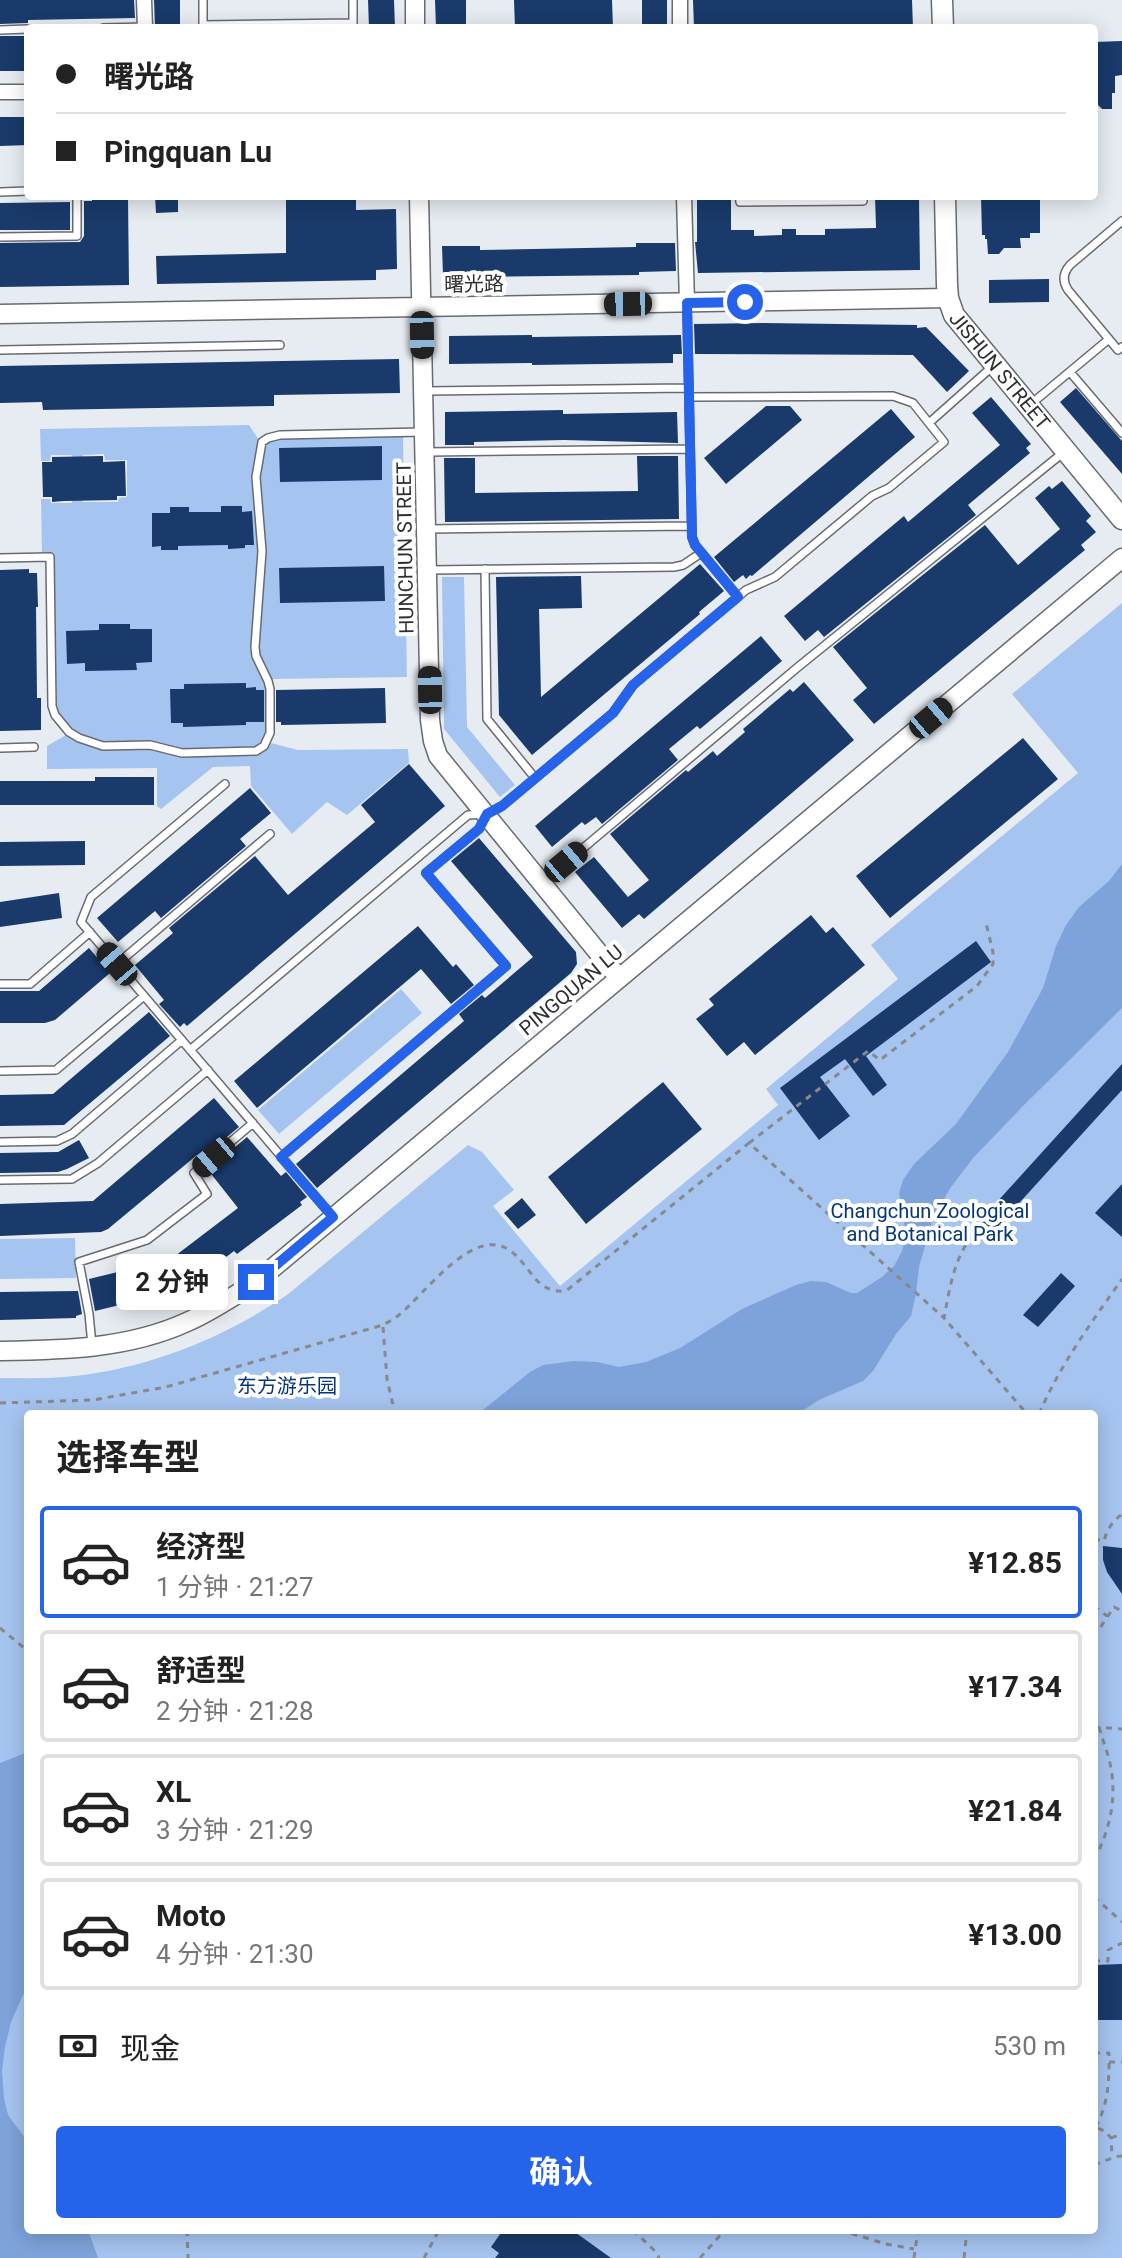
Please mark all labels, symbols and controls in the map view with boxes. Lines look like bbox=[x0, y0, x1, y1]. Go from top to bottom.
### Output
text: 曙光路 bbox=[104, 59, 194, 94]
text: Pingquan Lu bbox=[104, 134, 272, 169]
street label: 曙光路 bbox=[444, 271, 504, 297]
route start bbox=[727, 284, 763, 320]
car bbox=[604, 292, 652, 316]
street label: JISHUN STREET bbox=[944, 307, 1055, 434]
car bbox=[410, 311, 434, 359]
street label: HUNCHUN STREET bbox=[391, 462, 418, 634]
car bbox=[418, 666, 442, 714]
car bbox=[905, 693, 957, 743]
car bbox=[540, 837, 592, 887]
car bbox=[92, 938, 142, 990]
street label: PINGQUAN LU bbox=[514, 940, 628, 1040]
car bbox=[188, 1132, 240, 1182]
park label: Changchun Zoological and Botanical Park bbox=[831, 1199, 1029, 1246]
callout: 2 分钟 bbox=[116, 1254, 228, 1310]
route end bbox=[238, 1264, 274, 1300]
text: 2 分钟 bbox=[135, 1267, 209, 1297]
park label: 东方游乐园 bbox=[237, 1374, 337, 1398]
text: 选择车型 bbox=[56, 1437, 200, 1479]
icon: car bbox=[60, 1526, 132, 1598]
text: 经济型 bbox=[156, 1529, 246, 1564]
text: ¥12.85 bbox=[968, 1545, 1062, 1580]
text: 1 分钟 · 21:27 bbox=[156, 1572, 314, 1602]
icon: car bbox=[60, 1650, 132, 1722]
text: 舒适型 bbox=[156, 1653, 246, 1688]
text: ¥17.34 bbox=[968, 1669, 1062, 1704]
text: 2 分钟 · 21:28 bbox=[156, 1696, 314, 1726]
icon: car bbox=[60, 1774, 132, 1846]
text: XL bbox=[156, 1774, 191, 1809]
text: ¥21.84 bbox=[968, 1793, 1062, 1828]
text: 3 分钟 · 21:29 bbox=[156, 1815, 314, 1845]
icon: car bbox=[60, 1898, 132, 1970]
text: Moto bbox=[156, 1898, 226, 1933]
text: ¥13.00 bbox=[968, 1917, 1062, 1952]
text: 4 分钟 · 21:30 bbox=[156, 1939, 314, 1969]
icon: cash bbox=[56, 2024, 100, 2068]
text: 现金 bbox=[120, 2031, 180, 2066]
text: 530 m bbox=[993, 2031, 1066, 2061]
button: 确认 bbox=[56, 2126, 1066, 2218]

